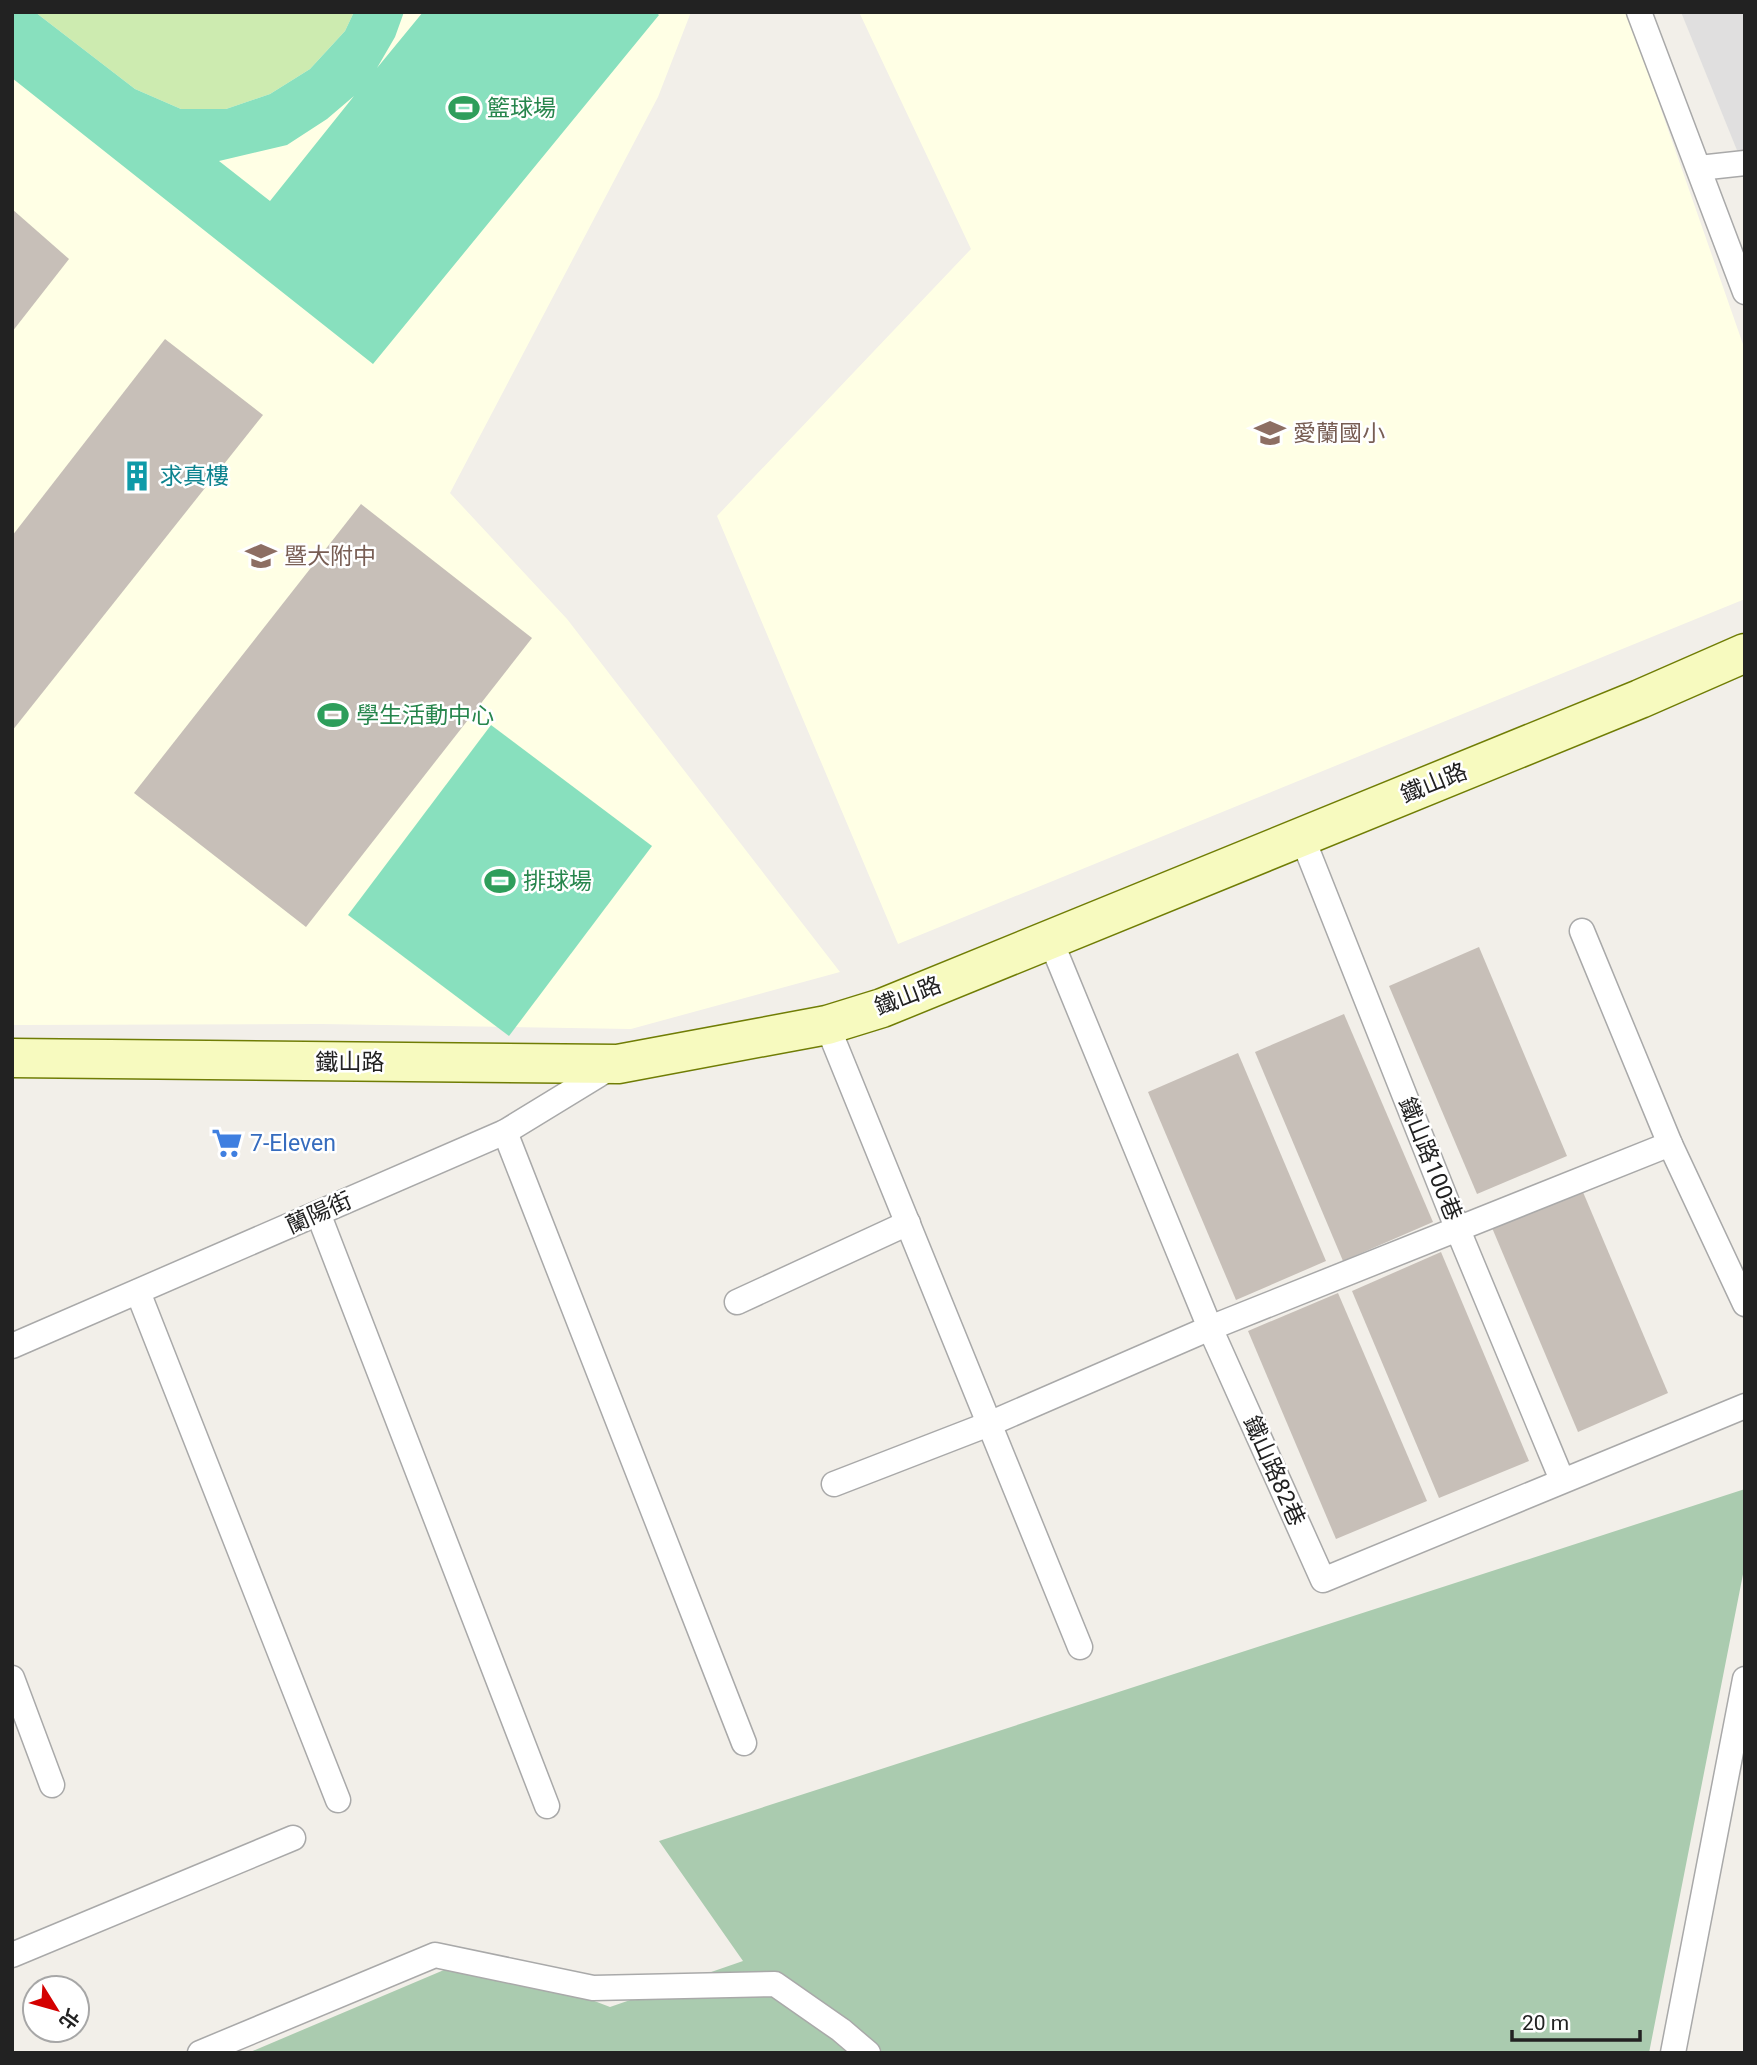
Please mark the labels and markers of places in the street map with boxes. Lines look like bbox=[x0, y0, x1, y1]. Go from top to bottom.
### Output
sports icon: 籃球場 bbox=[447, 91, 481, 125]
place label: 籃球場 bbox=[487, 95, 556, 122]
school or university icon: 愛蘭國小 bbox=[1253, 416, 1287, 450]
place label: 愛蘭國小 bbox=[1293, 420, 1385, 447]
building icon: 求真樓 bbox=[120, 459, 154, 493]
place label: 求真樓 bbox=[160, 463, 229, 490]
school or university icon: 暨大附中 bbox=[244, 539, 278, 573]
place label: 暨大附中 bbox=[284, 543, 376, 570]
sports icon: 學生活動中心 bbox=[316, 698, 350, 732]
place label: 學生活動中心 bbox=[356, 702, 494, 729]
sports icon: 排球場 bbox=[483, 864, 517, 898]
place label: 排球場 bbox=[523, 868, 592, 895]
supermarket icon: 7-Eleven bbox=[210, 1126, 244, 1160]
place label: 7-Eleven bbox=[250, 1130, 336, 1157]

